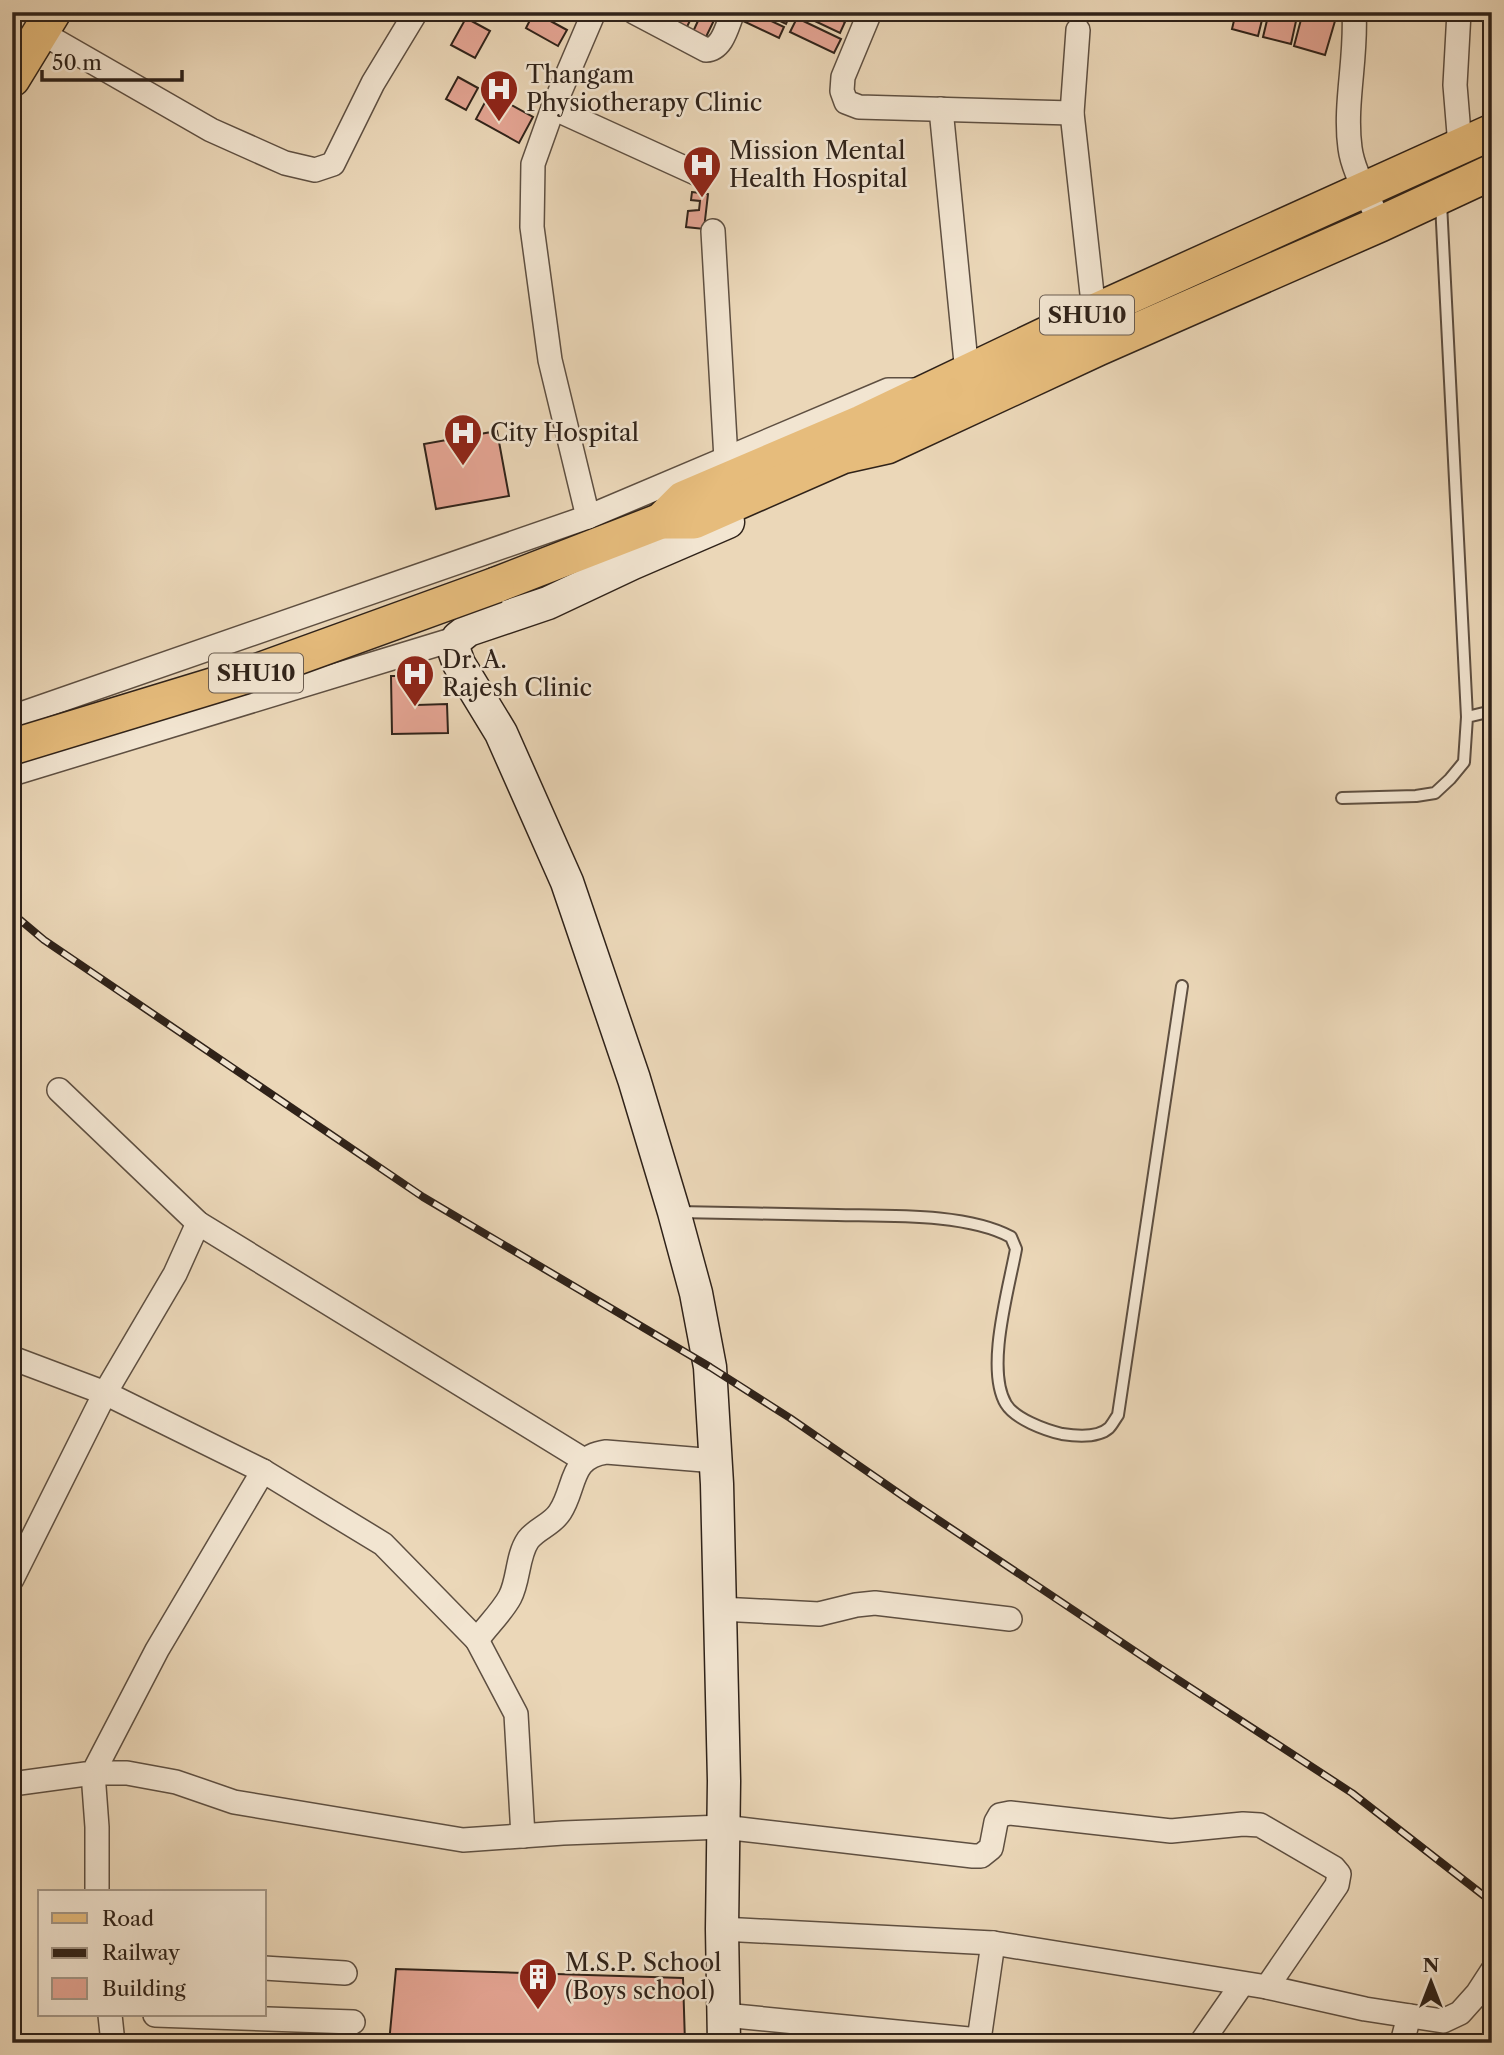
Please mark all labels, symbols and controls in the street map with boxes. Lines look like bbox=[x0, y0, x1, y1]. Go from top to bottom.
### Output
scale bar bbox=[42, 38, 182, 82]
text: 50 m bbox=[52, 50, 102, 75]
place label: Thangam Physiotherapy Clinic bbox=[526, 60, 762, 117]
hospital icon: Thangam Physiotherapy Clinic bbox=[478, 68, 520, 123]
place label: Mission Mental Health Hospital bbox=[729, 136, 908, 193]
hospital icon: Mission Mental Health Hospital bbox=[681, 144, 723, 199]
road number: SHU10 bbox=[1040, 296, 1134, 334]
hospital icon: City Hospital bbox=[442, 412, 484, 467]
place label: City Hospital bbox=[490, 418, 639, 447]
place label: Dr. A. Rajesh Clinic bbox=[442, 645, 592, 702]
road number: SHU10 bbox=[209, 653, 303, 692]
hospital icon: Dr. A. Rajesh Clinic bbox=[394, 653, 436, 708]
legend bbox=[38, 1890, 266, 2016]
text: Road bbox=[102, 1906, 154, 1931]
text: Railway bbox=[102, 1940, 180, 1965]
north arrow bbox=[1396, 1946, 1466, 2016]
place label: M.S.P. School (Boys school) bbox=[565, 1948, 721, 2005]
text: N bbox=[1423, 1954, 1439, 1977]
building icon: M.S.P. School (Boys school) bbox=[517, 1956, 559, 2011]
text: Building bbox=[102, 1976, 187, 2001]

